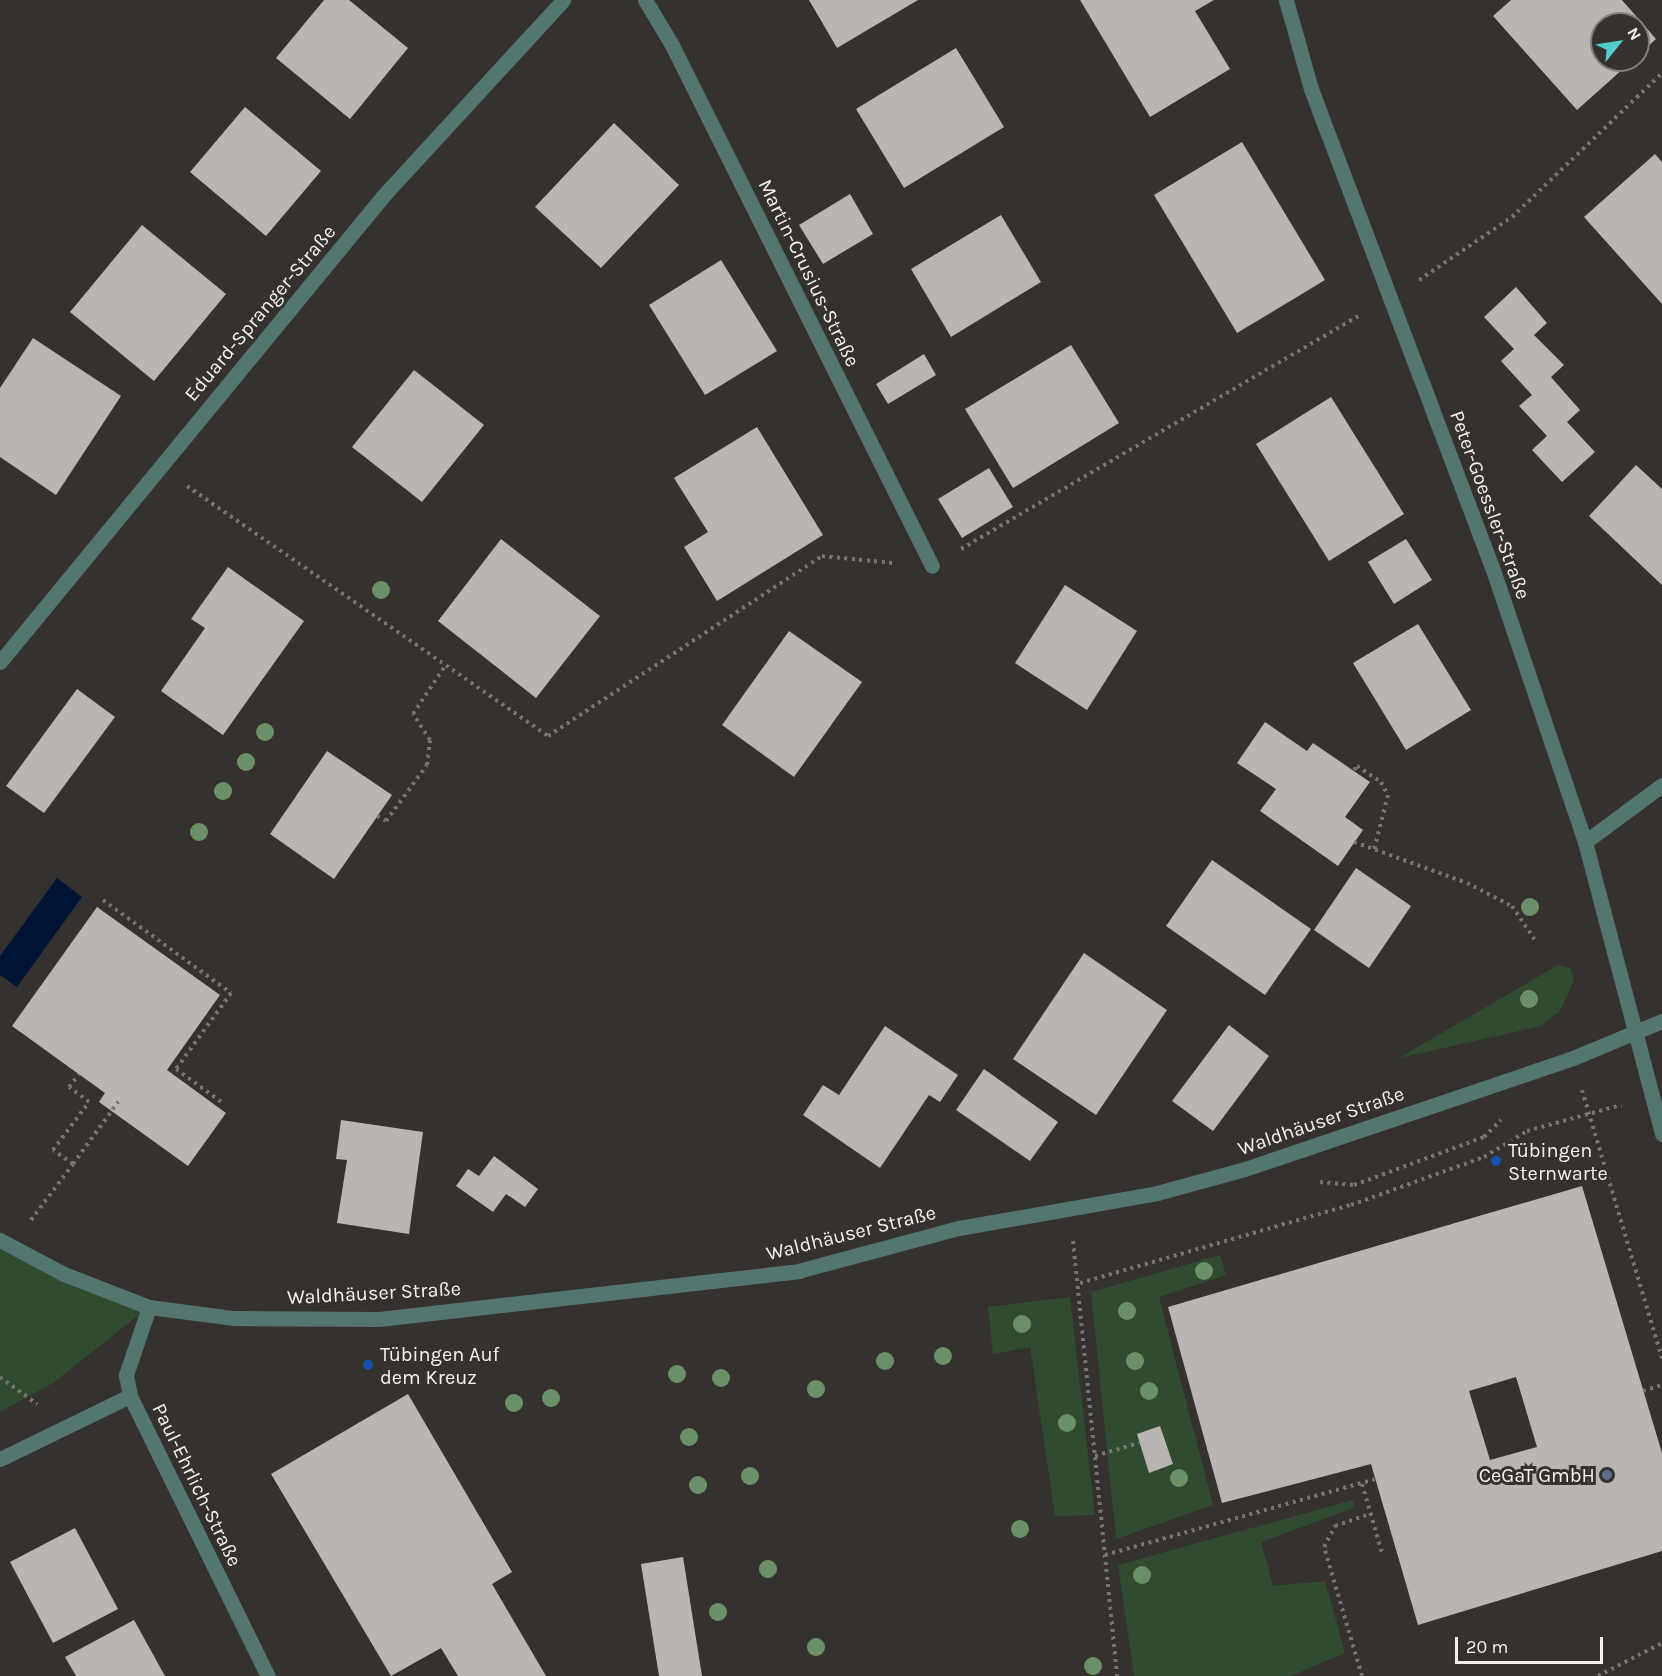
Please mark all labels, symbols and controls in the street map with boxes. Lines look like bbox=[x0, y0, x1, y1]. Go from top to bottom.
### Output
north arrow bbox=[1590, 12, 1650, 72]
text: N bbox=[1623, 24, 1645, 43]
street label: Martin-Crusius-Straße bbox=[753, 175, 865, 371]
street label: Eduard-Spranger-Straße bbox=[179, 220, 341, 406]
street label: Peter-Goessler-Straße bbox=[1445, 407, 1535, 603]
street label: Waldhäuser Straße bbox=[1235, 1081, 1407, 1161]
place label: Tübingen Sternwarte bbox=[1508, 1138, 1608, 1185]
marker: Tübingen Sternwarte bbox=[1489, 1154, 1503, 1168]
street label: Waldhäuser Straße bbox=[764, 1200, 938, 1266]
street label: Waldhäuser Straße bbox=[286, 1276, 462, 1310]
place label: Tübingen Auf dem Kreuz bbox=[380, 1342, 499, 1389]
marker: Tübingen Auf dem Kreuz bbox=[361, 1358, 375, 1372]
street label: Paul-Ehrlich-Straße bbox=[147, 1399, 247, 1571]
place label: CeGaT GmbH bbox=[1479, 1463, 1595, 1487]
marker: CeGaT GmbH bbox=[1600, 1468, 1614, 1482]
scale bar bbox=[1458, 1625, 1606, 1663]
text: 20 m bbox=[1466, 1636, 1508, 1658]

